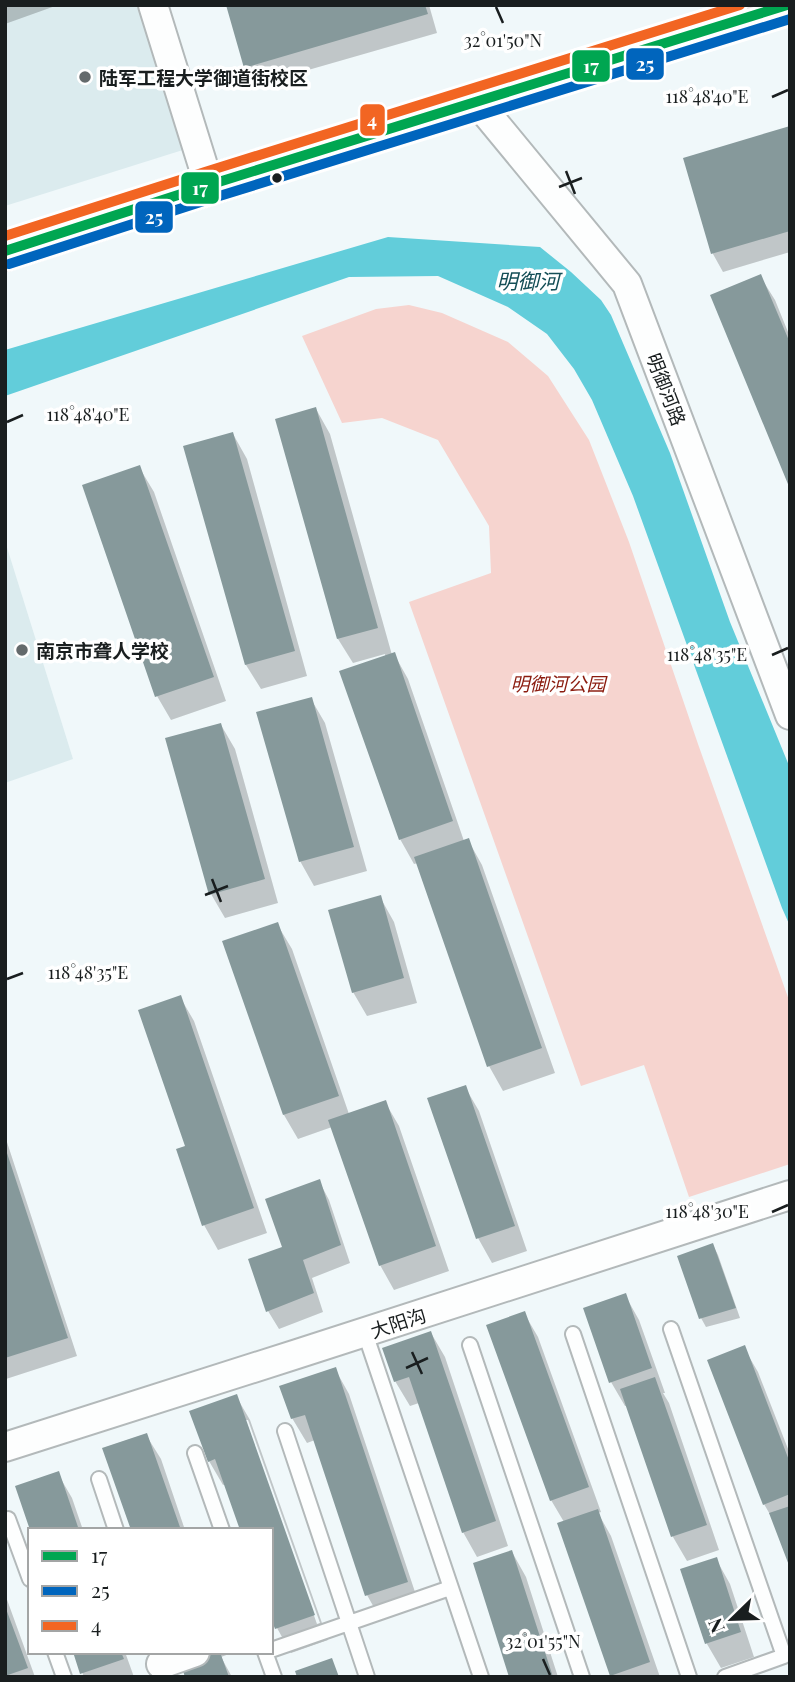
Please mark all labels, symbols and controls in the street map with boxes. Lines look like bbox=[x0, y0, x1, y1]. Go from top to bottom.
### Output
text: 32°01'50"N bbox=[464, 28, 543, 52]
line badge: 25 bbox=[625, 47, 665, 81]
line badge: 17 bbox=[571, 49, 611, 83]
text: 25 bbox=[636, 50, 655, 76]
text: 17 bbox=[583, 52, 599, 78]
place label: 陆军工程大学御道街校区 bbox=[99, 64, 308, 90]
marker: 陆军工程大学御道街校区 bbox=[77, 69, 93, 85]
text: 118°48'40"E bbox=[665, 84, 749, 108]
line badge: 4 bbox=[359, 103, 386, 137]
text: 4 bbox=[367, 106, 377, 132]
line badge: 17 bbox=[180, 171, 220, 205]
unlabelled marker bbox=[270, 171, 284, 185]
text: 17 bbox=[192, 174, 208, 200]
line badge: 25 bbox=[134, 200, 174, 234]
text: 25 bbox=[145, 203, 164, 229]
water label: 明御河 bbox=[497, 266, 563, 294]
street label: 明御河路 bbox=[641, 349, 693, 429]
text: 118°48'40"E bbox=[46, 402, 130, 426]
place label: 南京市聋人学校 bbox=[36, 637, 169, 663]
marker: 南京市聋人学校 bbox=[14, 642, 30, 658]
text: 118°48'35"E bbox=[667, 642, 747, 666]
park label: 明御河公园 bbox=[510, 670, 608, 696]
text: 118°48'35"E bbox=[48, 960, 128, 984]
text: 118°48'30"E bbox=[665, 1199, 749, 1223]
street label: 大阳沟 bbox=[367, 1301, 429, 1343]
legend bbox=[28, 1528, 273, 1654]
text: 17 bbox=[91, 1540, 108, 1568]
text: 25 bbox=[91, 1575, 110, 1603]
north arrow bbox=[697, 1584, 767, 1654]
text: 4 bbox=[91, 1610, 101, 1638]
text: N bbox=[701, 1614, 730, 1637]
text: 32°01'55"N bbox=[505, 1629, 581, 1653]

